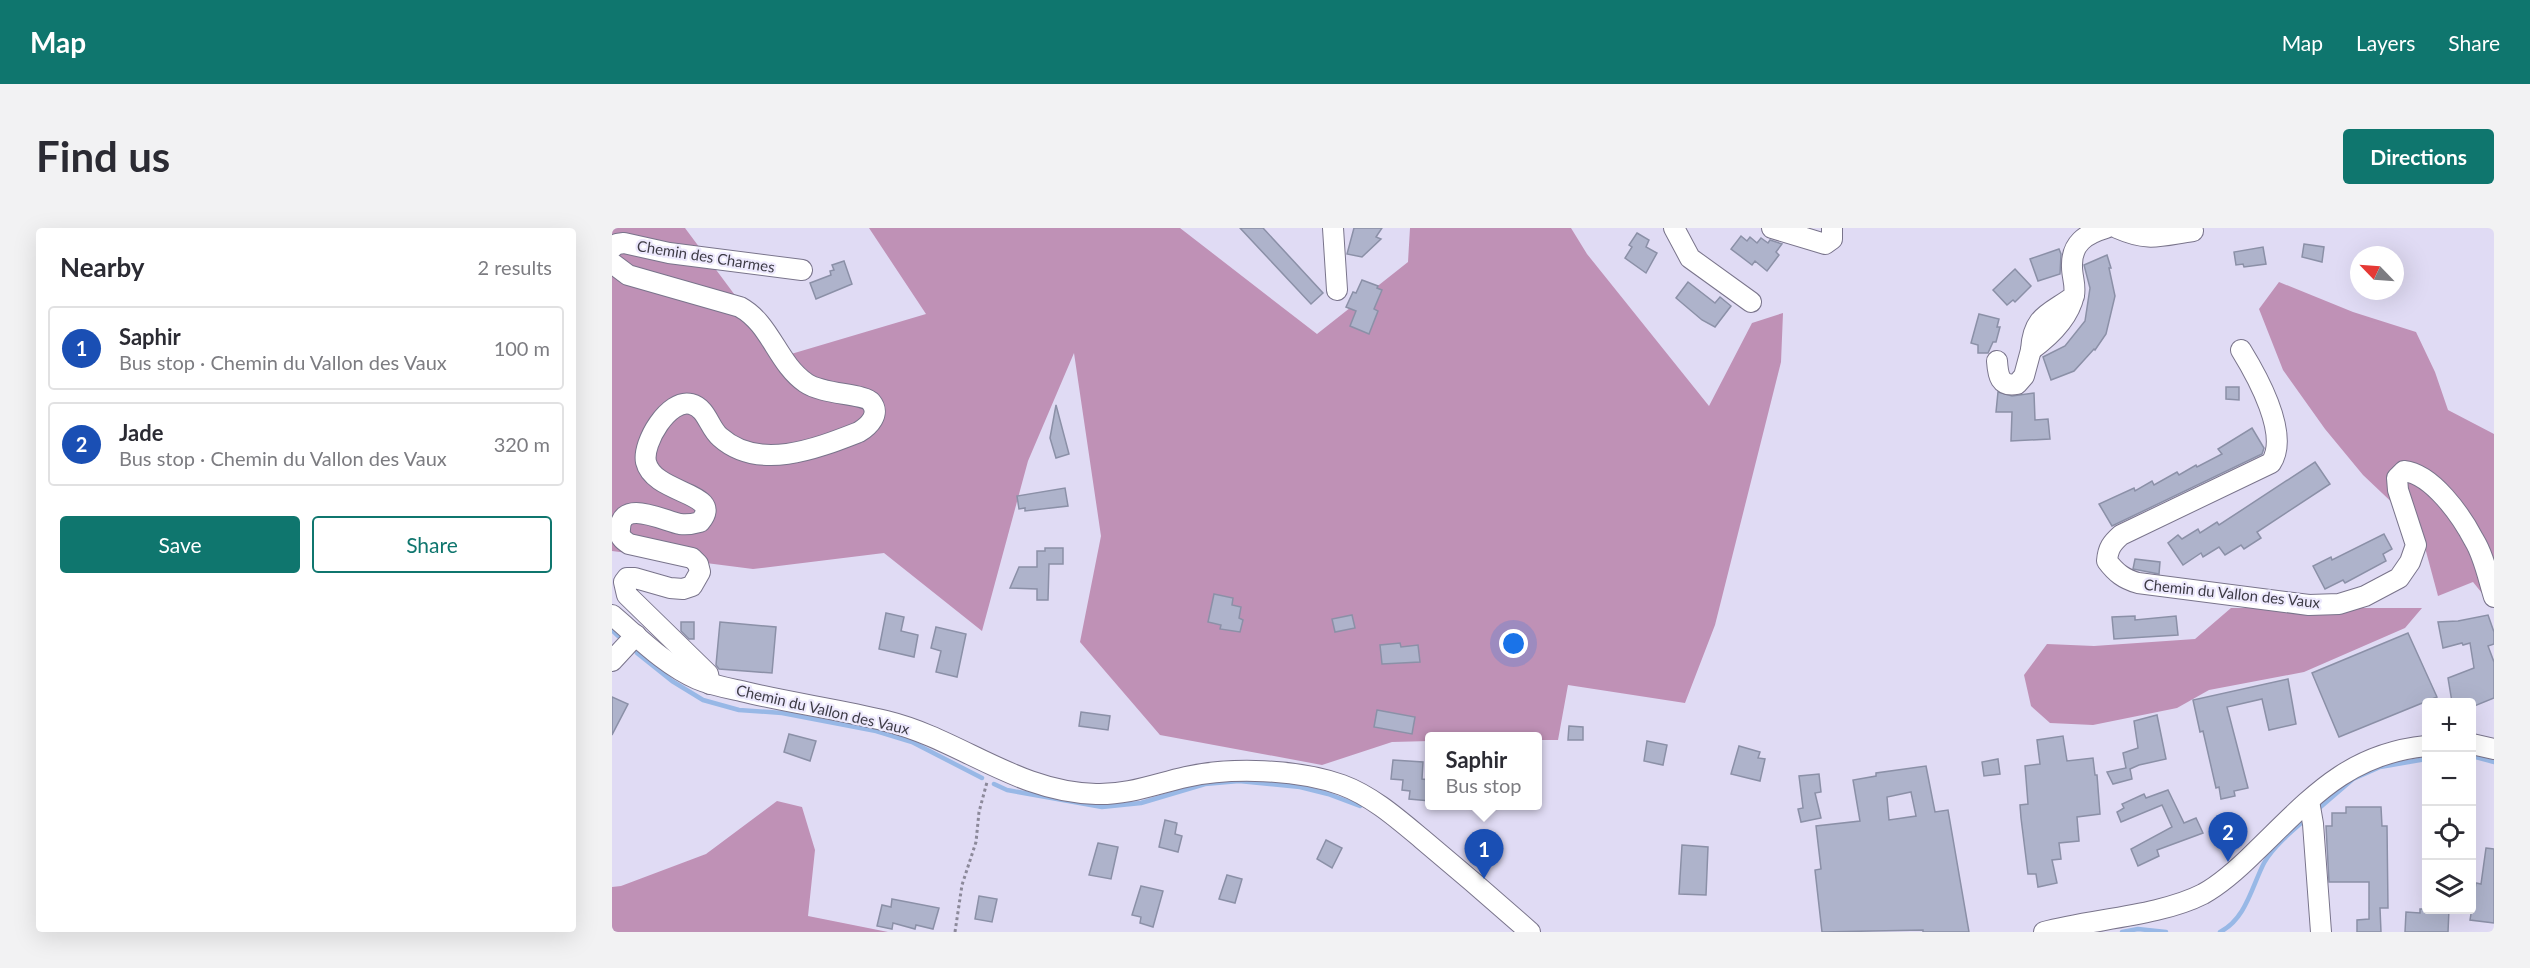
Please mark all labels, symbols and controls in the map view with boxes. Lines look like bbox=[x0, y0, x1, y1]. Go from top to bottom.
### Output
text: Map bbox=[30, 25, 86, 59]
text: Map bbox=[2282, 30, 2323, 55]
text: Layers bbox=[2356, 30, 2415, 55]
text: Share bbox=[2448, 30, 2500, 55]
button: Directions bbox=[2343, 129, 2494, 184]
text: Find us bbox=[36, 131, 170, 181]
street label: Chemin des Charmes bbox=[636, 236, 776, 276]
north arrow bbox=[2350, 246, 2404, 300]
text: Nearby bbox=[60, 251, 145, 283]
text: 2 results bbox=[477, 255, 552, 279]
text: Saphir bbox=[119, 323, 181, 350]
text: 1 bbox=[76, 336, 87, 360]
text: 100 m bbox=[494, 336, 550, 360]
text: Bus stop · Chemin du Vallon des Vaux bbox=[119, 350, 447, 374]
text: Jade bbox=[119, 419, 163, 446]
text: 2 bbox=[76, 432, 87, 456]
text: 320 m bbox=[494, 432, 550, 456]
text: Bus stop · Chemin du Vallon des Vaux bbox=[119, 446, 447, 470]
button: Save bbox=[60, 516, 300, 573]
button: Share bbox=[312, 516, 552, 573]
street label: Chemin du Vallon des Vaux bbox=[2143, 575, 2322, 611]
your location bbox=[1499, 629, 1528, 658]
street label: Chemin du Vallon des Vaux bbox=[735, 680, 912, 738]
map controls bbox=[2422, 698, 2476, 914]
button: + bbox=[2422, 698, 2476, 752]
popup bbox=[1425, 732, 1542, 810]
text: Saphir bbox=[1446, 746, 1507, 773]
button: − bbox=[2422, 752, 2476, 806]
text: Bus stop bbox=[1446, 773, 1521, 797]
button: locate bbox=[2422, 806, 2476, 860]
pin: 2 bbox=[2208, 812, 2248, 862]
pin: 1 bbox=[1464, 830, 1504, 879]
button: layers bbox=[2422, 860, 2476, 914]

